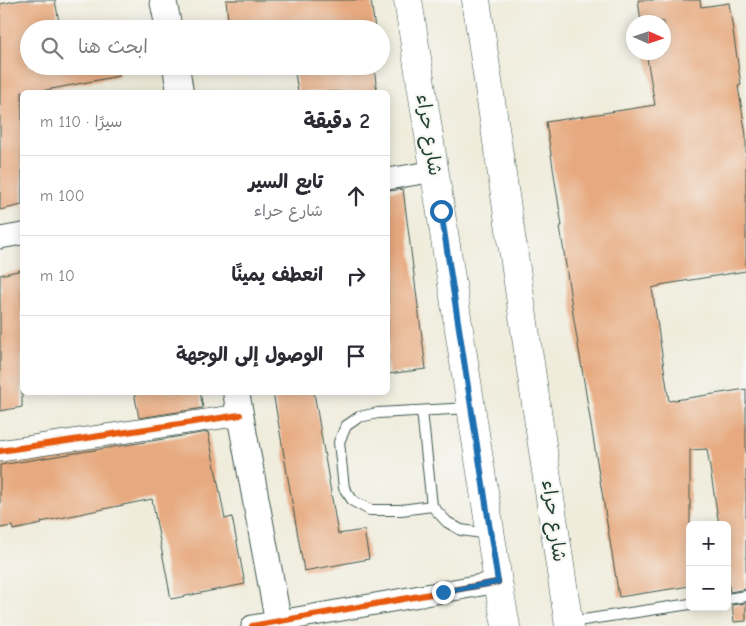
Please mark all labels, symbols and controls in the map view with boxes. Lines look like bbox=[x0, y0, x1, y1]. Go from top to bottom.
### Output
north arrow bbox=[626, 15, 671, 60]
search box bbox=[20, 20, 390, 75]
icon: search bbox=[38, 34, 66, 62]
text: ابحث هنا bbox=[78, 36, 148, 58]
street label: شارع حراء bbox=[410, 93, 446, 178]
text: 2 دقيقة bbox=[304, 109, 370, 133]
text: سيرًا · 110 m bbox=[40, 113, 122, 131]
text: تابع السير bbox=[249, 171, 323, 193]
icon: ahead bbox=[342, 182, 370, 210]
text: 100 m bbox=[40, 187, 84, 205]
route start bbox=[430, 200, 453, 223]
text: شارع حراء bbox=[254, 202, 323, 220]
icon: right bbox=[342, 262, 370, 290]
text: انعطف يمينًا bbox=[231, 264, 323, 286]
text: 10 m bbox=[40, 267, 75, 285]
icon: arrive bbox=[342, 342, 370, 370]
text: الوصول إلى الوجهة bbox=[176, 344, 323, 366]
street label: شارع حراء bbox=[535, 479, 571, 564]
map controls bbox=[686, 521, 731, 611]
button: + bbox=[686, 521, 731, 566]
button: − bbox=[686, 566, 731, 611]
route end bbox=[432, 581, 455, 604]

